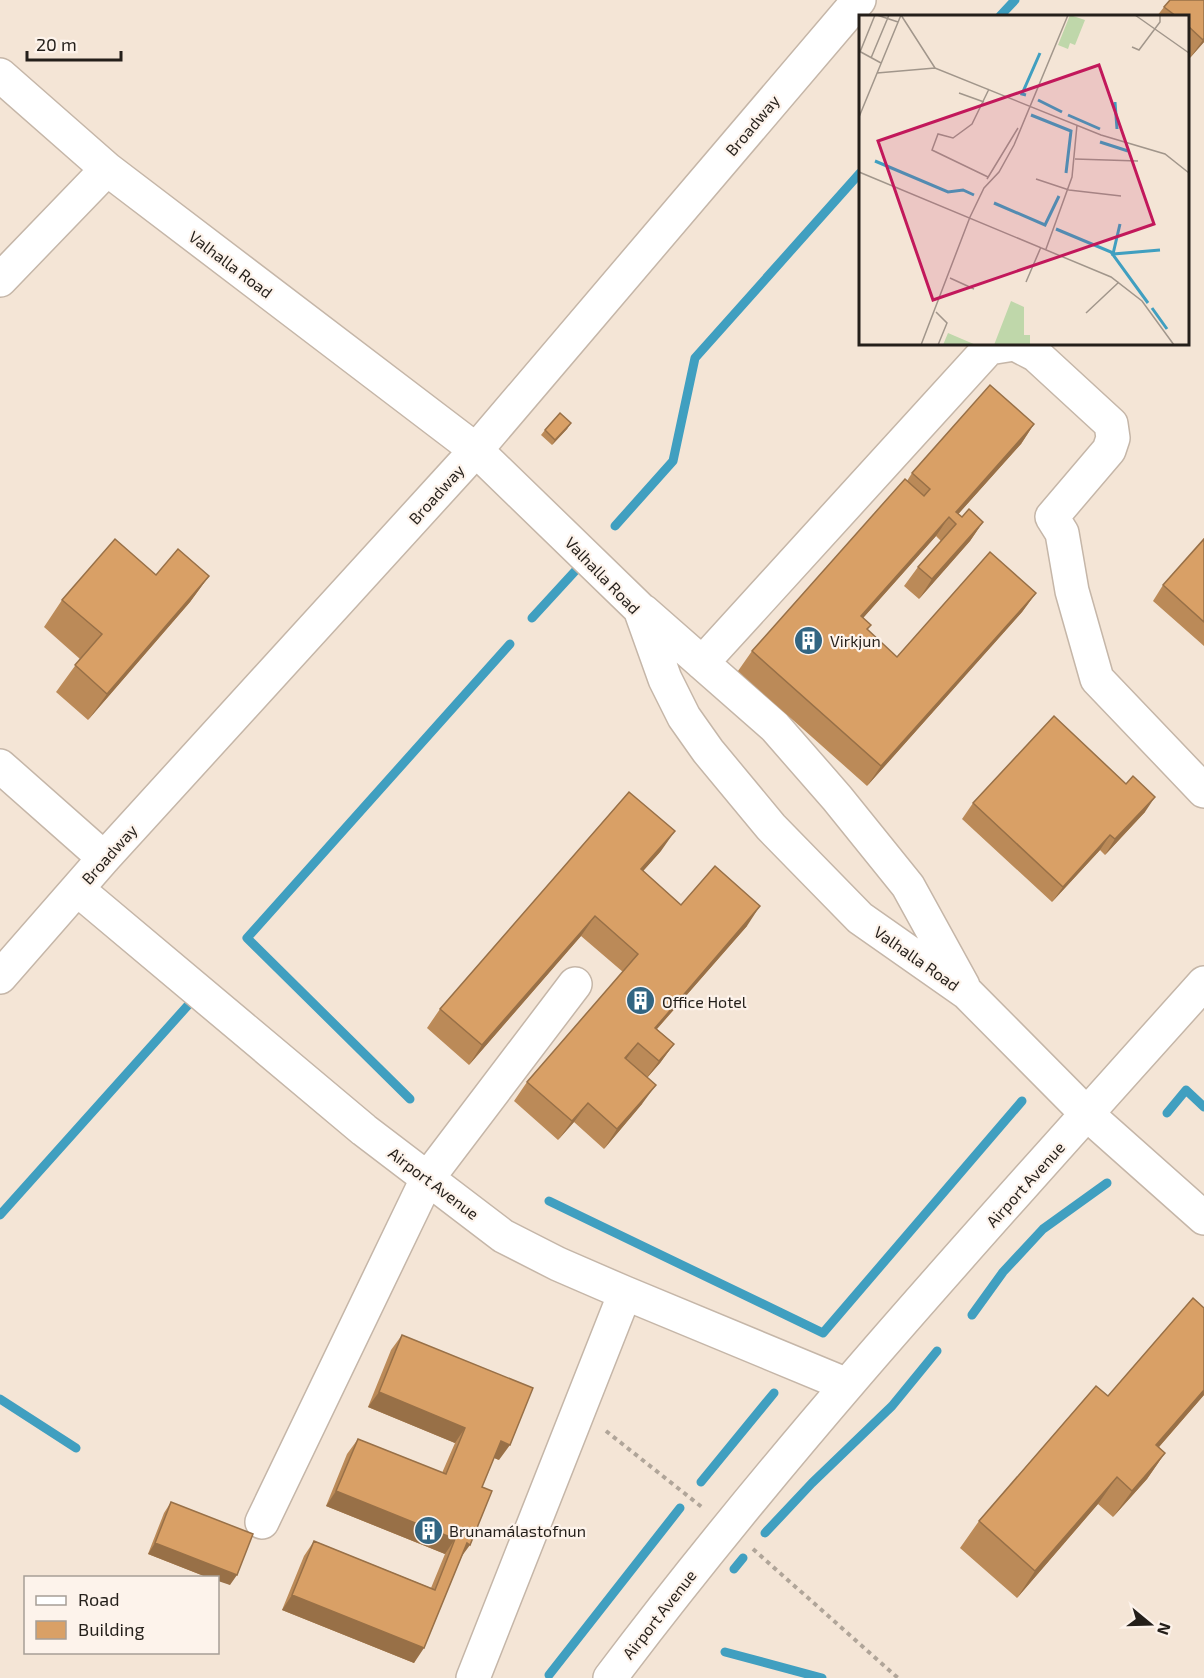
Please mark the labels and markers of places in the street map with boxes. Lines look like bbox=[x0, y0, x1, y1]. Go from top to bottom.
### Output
building icon: Virkjun bbox=[793, 624, 825, 656]
place label: Virkjun bbox=[830, 631, 881, 651]
building icon: Office Hotel bbox=[625, 985, 657, 1017]
place label: Office Hotel bbox=[662, 992, 747, 1011]
building icon: Brunamálastofnun bbox=[412, 1514, 444, 1546]
place label: Brunamálastofnun bbox=[449, 1521, 586, 1540]

